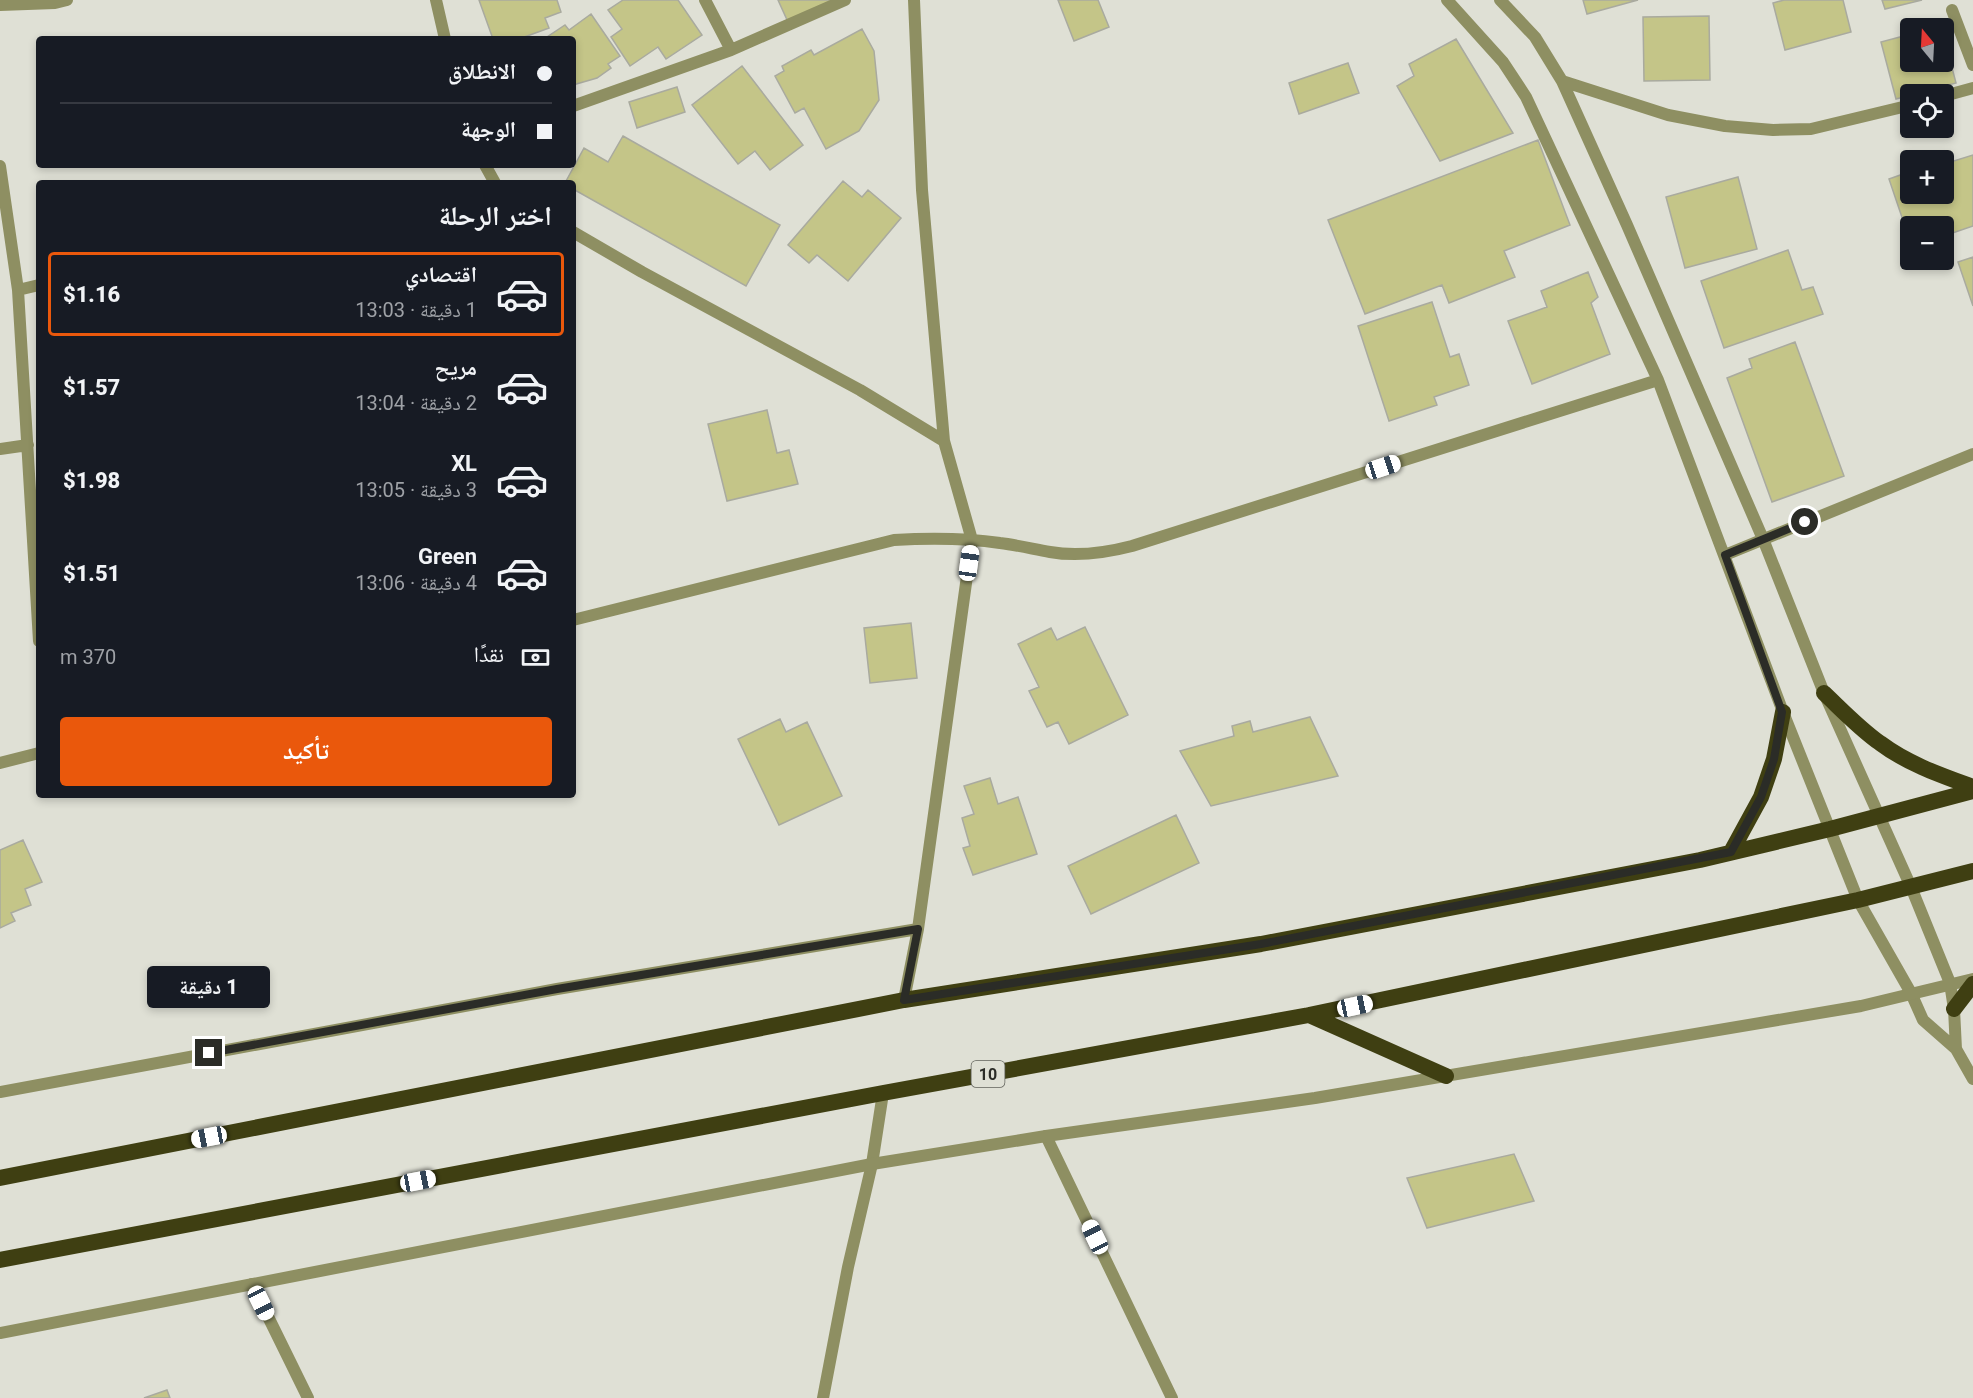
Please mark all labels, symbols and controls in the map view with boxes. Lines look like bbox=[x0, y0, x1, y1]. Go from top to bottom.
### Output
north arrow bbox=[1900, 18, 1954, 72]
map controls bbox=[1900, 18, 1954, 270]
text: الانطلاق bbox=[448, 59, 516, 84]
button: locate bbox=[1900, 84, 1954, 138]
text: الوجهة bbox=[461, 117, 516, 142]
button: + bbox=[1900, 150, 1954, 204]
text: اختر الرحلة bbox=[439, 200, 552, 232]
button: − bbox=[1900, 216, 1954, 270]
text: اقتصادي bbox=[405, 262, 477, 287]
icon: car bbox=[495, 267, 549, 321]
text: $1.16 bbox=[63, 282, 120, 307]
text: 1 دقيقة · 13:03 bbox=[355, 298, 477, 322]
text: مريح bbox=[434, 355, 477, 380]
icon: car bbox=[495, 360, 549, 414]
text: $1.57 bbox=[63, 375, 120, 400]
text: 2 دقيقة · 13:04 bbox=[355, 391, 477, 415]
text: XL bbox=[451, 451, 477, 476]
icon: car bbox=[495, 453, 549, 507]
car bbox=[1363, 453, 1403, 481]
text: $1.98 bbox=[63, 468, 120, 493]
text: 3 دقيقة · 13:05 bbox=[355, 478, 477, 502]
route start bbox=[1791, 508, 1818, 535]
text: Green bbox=[418, 544, 477, 569]
car bbox=[958, 544, 980, 582]
icon: car bbox=[495, 546, 549, 600]
text: $1.51 bbox=[63, 561, 120, 586]
text: 4 دقيقة · 13:06 bbox=[355, 571, 477, 595]
icon: cash bbox=[519, 641, 552, 674]
text: نقدًا bbox=[474, 642, 504, 667]
text: 370 m bbox=[60, 645, 116, 669]
button: تأكيد bbox=[60, 717, 552, 786]
callout: 1 دقيقة bbox=[148, 966, 270, 1008]
text: 1 دقيقة bbox=[179, 975, 238, 999]
car bbox=[1336, 993, 1374, 1019]
route end bbox=[195, 1039, 222, 1066]
road number: 10 bbox=[972, 1061, 1004, 1087]
car bbox=[190, 1125, 228, 1149]
car bbox=[399, 1169, 437, 1193]
car bbox=[1079, 1217, 1111, 1257]
car bbox=[245, 1283, 277, 1323]

